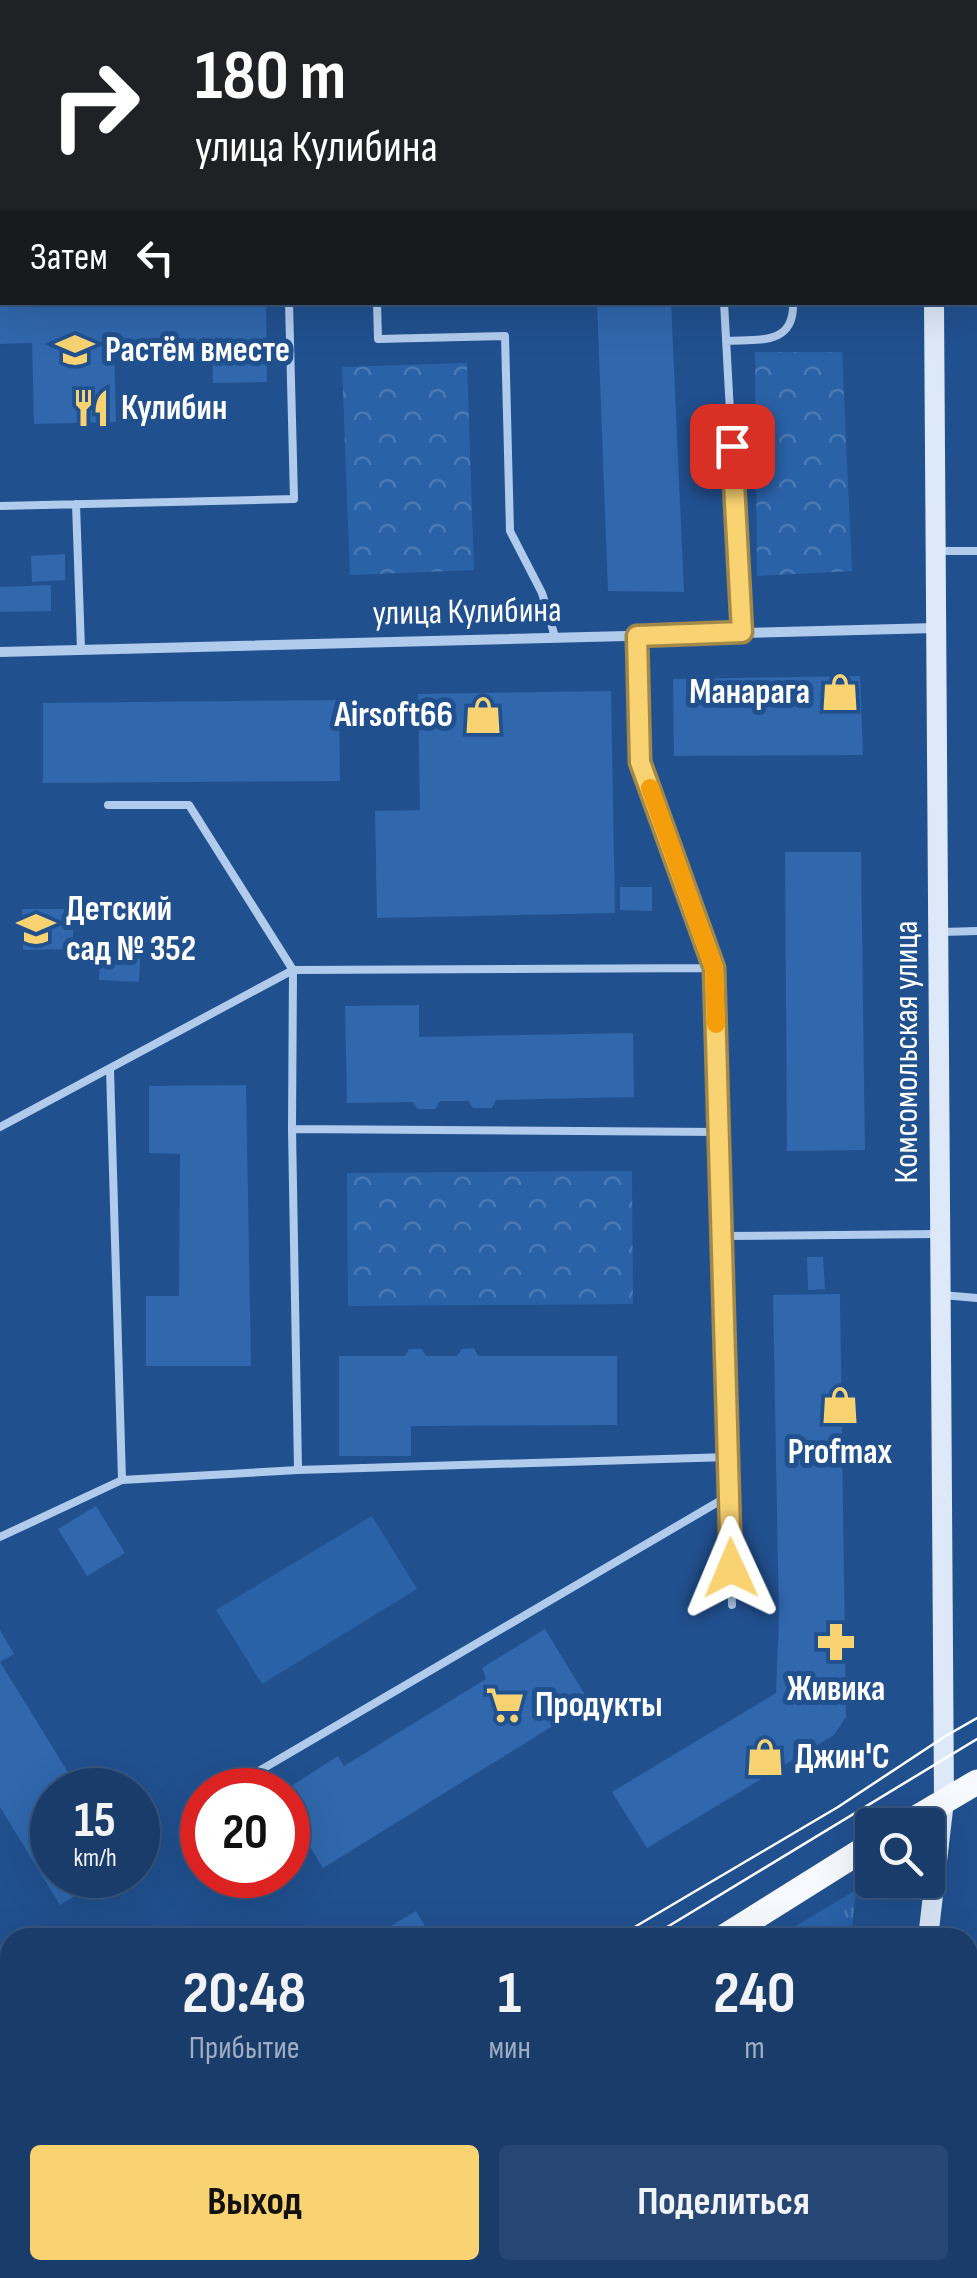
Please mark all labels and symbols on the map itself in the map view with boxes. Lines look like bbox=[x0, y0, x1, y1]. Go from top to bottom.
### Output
school or university icon: Растём вместе bbox=[54, 329, 96, 371]
place label: Растём вместе bbox=[105, 329, 290, 372]
restaurant icon: Кулибин bbox=[70, 387, 112, 429]
place label: Кулибин bbox=[121, 387, 227, 430]
pin bbox=[690, 404, 775, 489]
street label: улица Кулибина bbox=[372, 589, 562, 635]
place label: Манарага bbox=[689, 671, 810, 714]
shop icon: Манарага bbox=[819, 671, 861, 713]
place label: Airsoft66 bbox=[333, 694, 453, 737]
shop icon: Airsoft66 bbox=[462, 694, 504, 736]
place label: Детский сад № 352 bbox=[66, 888, 196, 971]
school or university icon: Детский сад № 352 bbox=[15, 908, 57, 950]
street label: Комсомольская улица bbox=[885, 921, 928, 1183]
shop icon: Profmax bbox=[819, 1384, 861, 1426]
place label: Profmax bbox=[788, 1431, 893, 1474]
position arrow bbox=[679, 1516, 783, 1620]
pharmacy icon: Живика bbox=[815, 1621, 857, 1663]
place label: Живика bbox=[787, 1668, 885, 1711]
supermarket icon: Продукты bbox=[484, 1684, 526, 1726]
place label: Продукты bbox=[535, 1684, 662, 1727]
shop icon: Джин'С bbox=[744, 1736, 786, 1778]
place label: Джин'С bbox=[795, 1736, 890, 1779]
speed limit sign: 20 bbox=[180, 1768, 310, 1898]

